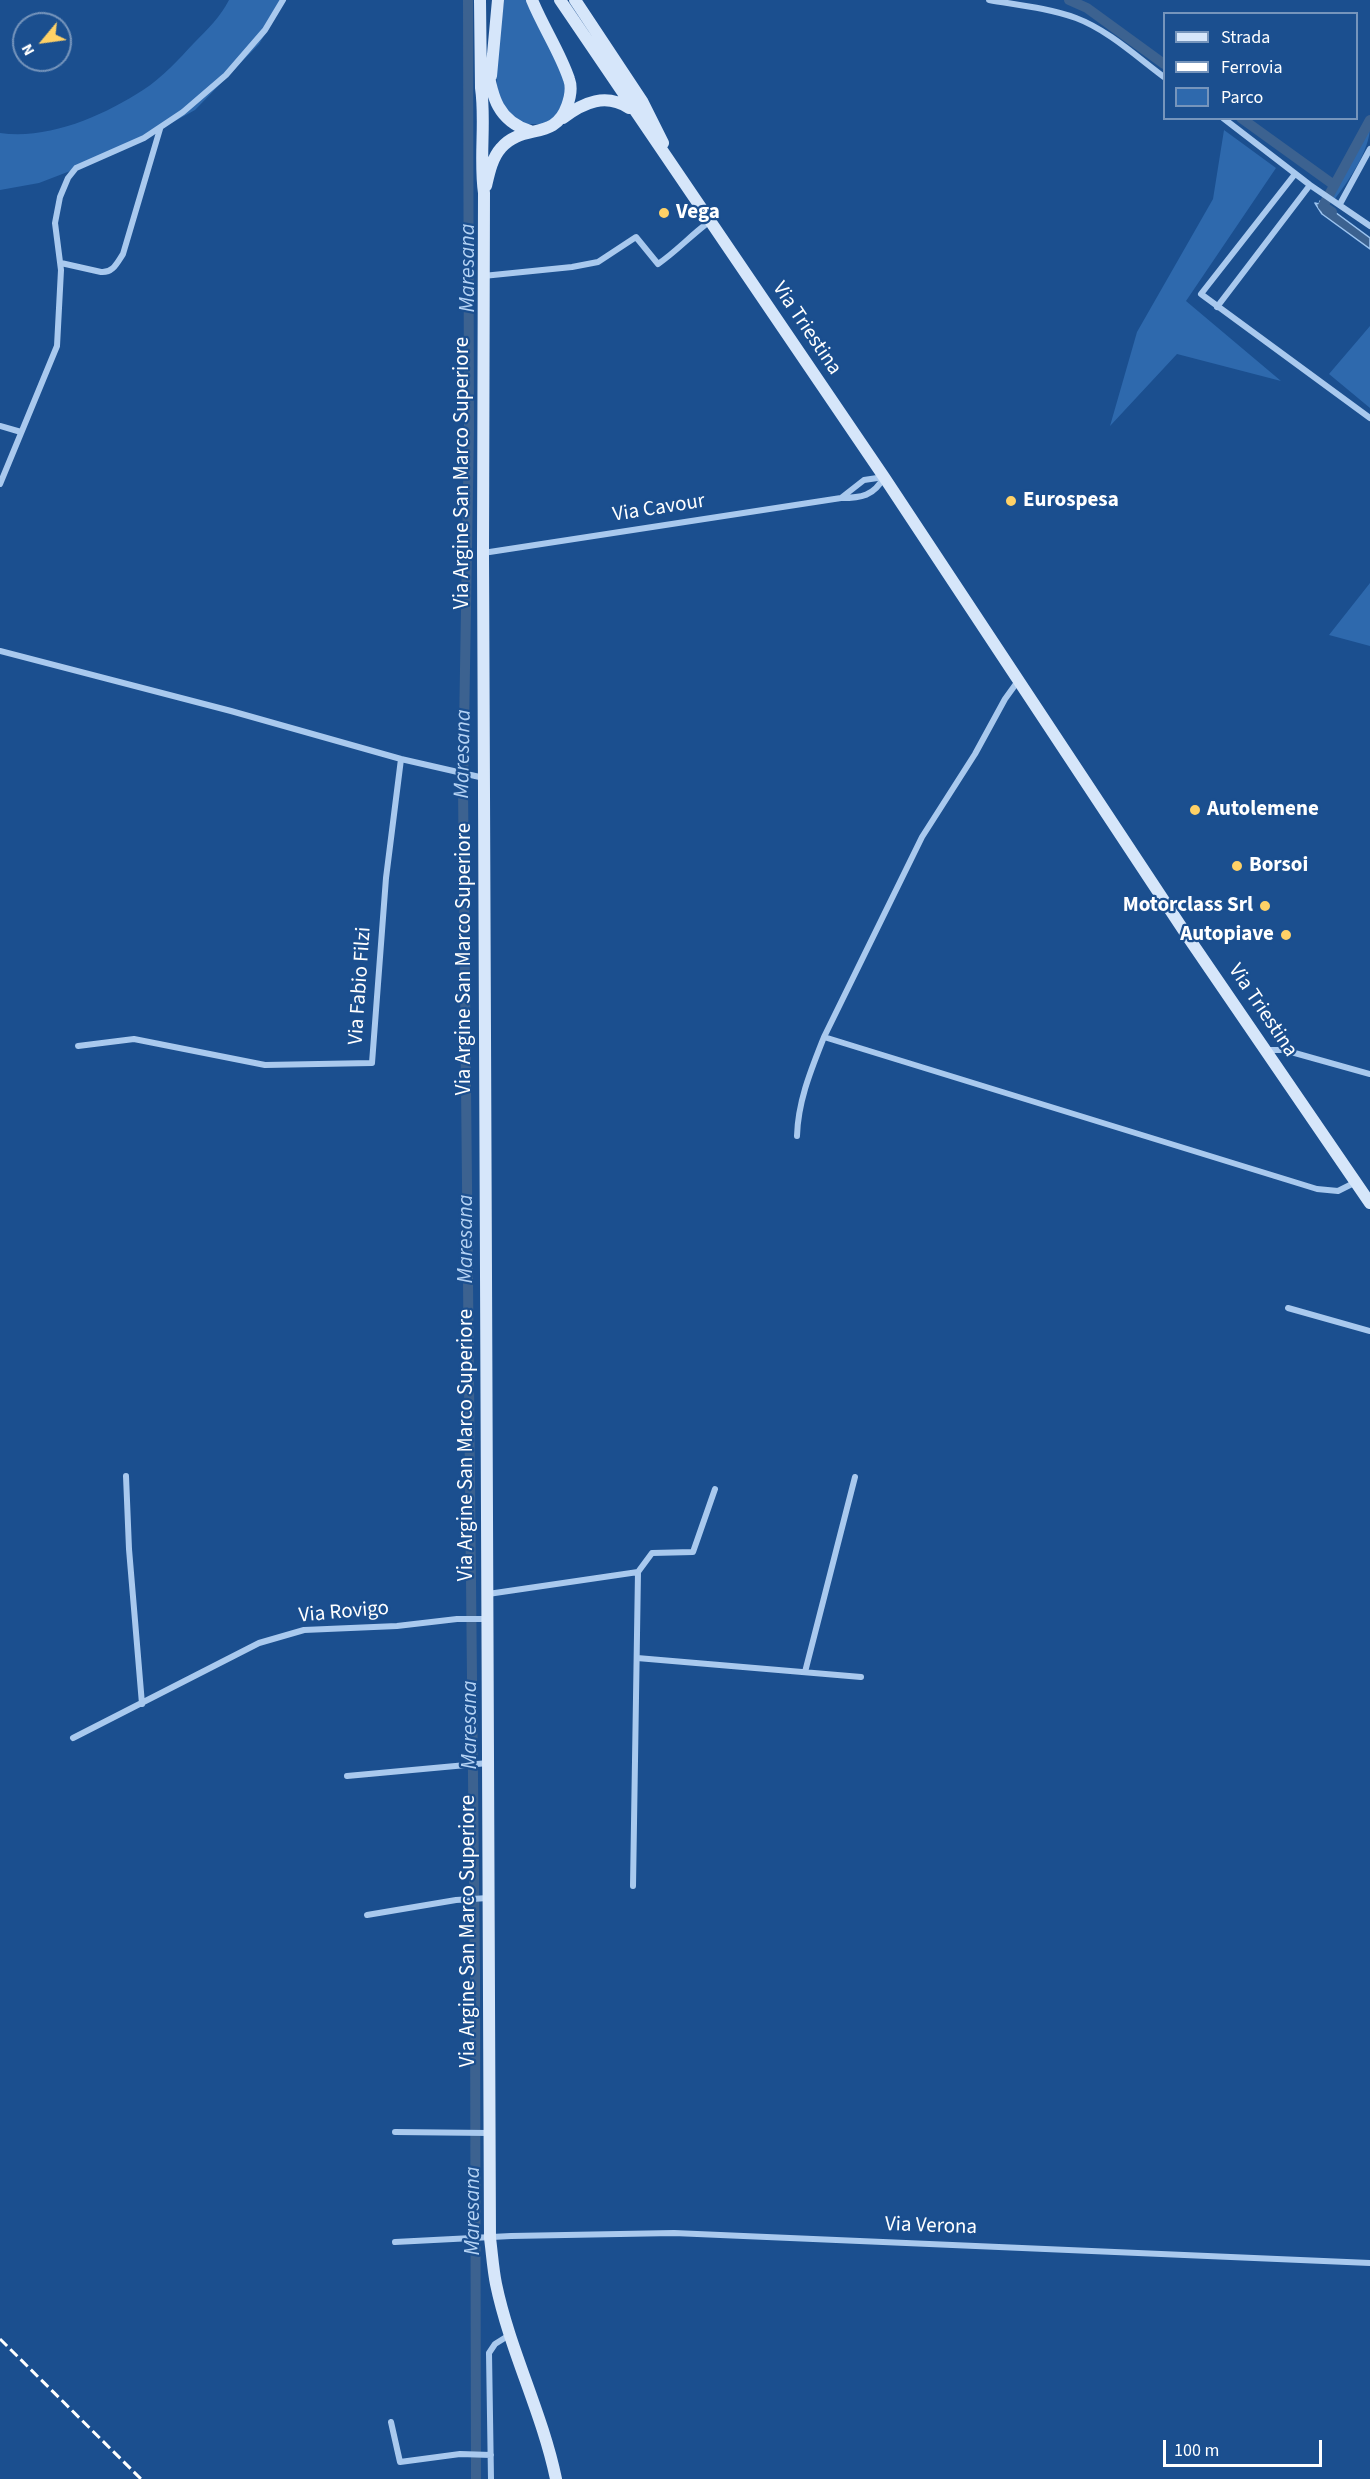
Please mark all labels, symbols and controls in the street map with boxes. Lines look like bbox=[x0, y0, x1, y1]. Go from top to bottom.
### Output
north arrow bbox=[12, 12, 72, 72]
legend bbox=[1163, 12, 1358, 120]
text: Strada bbox=[1221, 25, 1270, 50]
text: N bbox=[16, 40, 40, 60]
text: Ferrovia bbox=[1221, 55, 1282, 80]
text: Parco bbox=[1221, 85, 1263, 110]
place label: Vega bbox=[676, 200, 720, 226]
marker: Vega bbox=[657, 206, 671, 220]
water label: Maresana bbox=[456, 223, 482, 313]
street label: Via Triestina bbox=[766, 278, 846, 380]
street label: Via Argine San Marco Superiore bbox=[450, 337, 476, 609]
place label: Eurospesa bbox=[1023, 488, 1119, 514]
street label: Via Cavour bbox=[611, 489, 707, 529]
marker: Eurospesa bbox=[1004, 494, 1018, 508]
water label: Maresana bbox=[450, 709, 478, 799]
place label: Autolemene bbox=[1207, 797, 1319, 823]
marker: Autolemene bbox=[1188, 803, 1202, 817]
street label: Via Argine San Marco Superiore bbox=[452, 823, 478, 1095]
place label: Borsoi bbox=[1249, 853, 1308, 879]
marker: Borsoi bbox=[1230, 859, 1244, 873]
place label: Motorclass Srl bbox=[1123, 893, 1253, 919]
marker: Motorclass Srl bbox=[1258, 899, 1272, 913]
place label: Autopiave bbox=[1180, 922, 1274, 948]
street label: Via Fabio Filzi bbox=[344, 926, 378, 1046]
marker: Autopiave bbox=[1279, 928, 1293, 942]
street label: Via Triestina bbox=[1222, 960, 1302, 1062]
water label: Maresana bbox=[454, 1194, 480, 1284]
street label: Via Argine San Marco Superiore bbox=[454, 1309, 480, 1581]
street label: Via Rovigo bbox=[298, 1597, 390, 1629]
water label: Maresana bbox=[458, 1680, 484, 1770]
street label: Via Argine San Marco Superiore bbox=[456, 1795, 482, 2067]
water label: Maresana bbox=[461, 2166, 487, 2256]
street label: Via Verona bbox=[884, 2213, 978, 2241]
scale bar bbox=[1166, 2428, 1325, 2466]
text: 100 m bbox=[1174, 2438, 1219, 2463]

